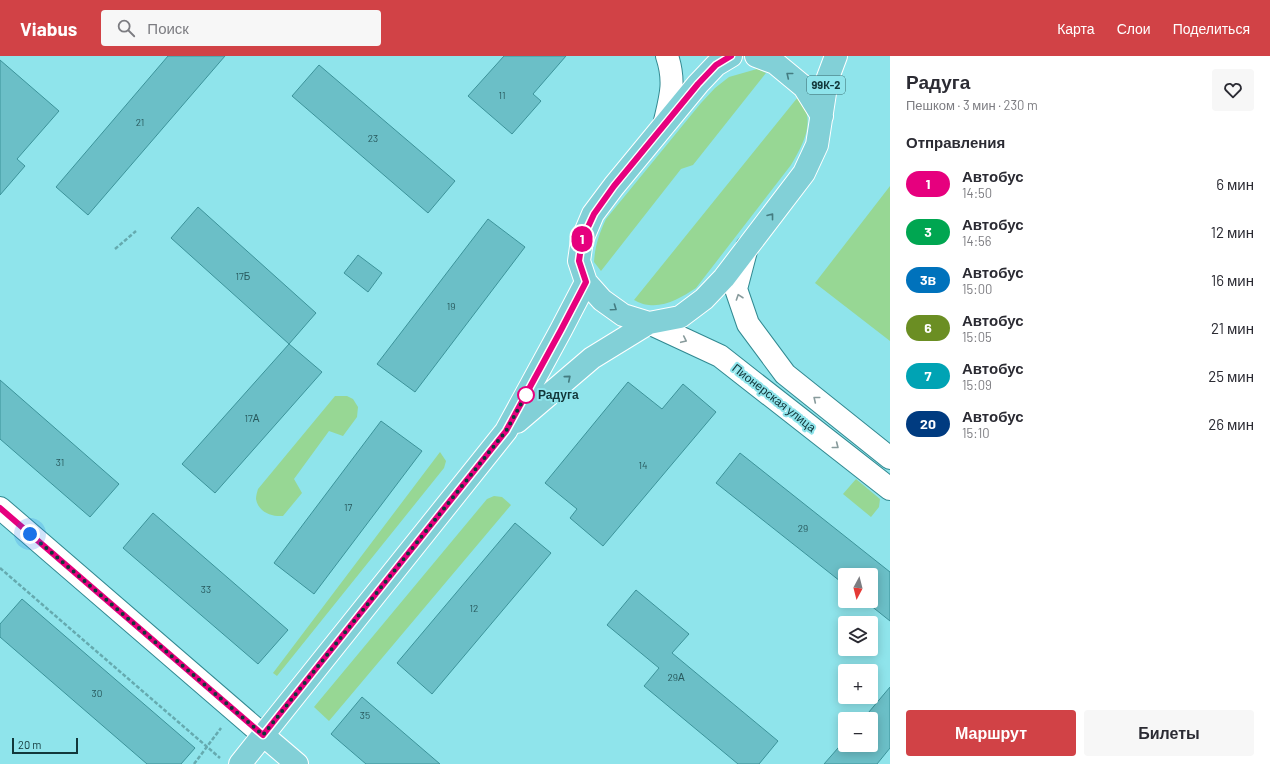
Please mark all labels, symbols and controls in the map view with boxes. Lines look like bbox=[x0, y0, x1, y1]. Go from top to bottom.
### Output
search box bbox=[101, 10, 381, 46]
text: Viabus bbox=[20, 17, 77, 40]
icon: search bbox=[115, 17, 137, 39]
text: Поиск bbox=[147, 19, 189, 37]
text: Карта bbox=[1057, 20, 1095, 37]
text: Слои bbox=[1117, 20, 1151, 37]
text: Поделиться bbox=[1173, 20, 1250, 37]
button: heart bbox=[1212, 69, 1254, 111]
text: Радуга bbox=[906, 70, 970, 93]
one-way arrow bbox=[787, 73, 794, 80]
road number: 99К-2 bbox=[807, 76, 845, 94]
house number: 11 bbox=[498, 89, 506, 101]
text: Пешком · 3 мин · 230 m bbox=[906, 97, 1038, 113]
house number: 21 bbox=[136, 116, 144, 128]
house number: 23 bbox=[368, 132, 378, 144]
text: Отправления bbox=[906, 133, 1005, 151]
text: Автобус bbox=[962, 167, 1024, 185]
text: 1 bbox=[926, 175, 930, 192]
text: 6 мин bbox=[1216, 175, 1254, 193]
text: 14:50 bbox=[962, 185, 992, 201]
one-way arrow bbox=[766, 214, 773, 221]
text: Автобус bbox=[962, 215, 1024, 233]
text: 3 bbox=[924, 223, 932, 240]
text: 12 мин bbox=[1211, 223, 1254, 241]
line badge: 1 bbox=[569, 226, 595, 252]
text: 1 bbox=[580, 230, 584, 247]
text: 14:56 bbox=[962, 233, 992, 249]
text: Автобус bbox=[962, 263, 1024, 281]
house number: 17Б bbox=[236, 270, 251, 282]
text: 3в bbox=[920, 271, 936, 288]
text: 16 мин bbox=[1211, 271, 1254, 289]
text: 15:00 bbox=[962, 281, 992, 297]
one-way arrow bbox=[735, 294, 743, 301]
house number: 19 bbox=[447, 300, 455, 312]
one-way arrow bbox=[609, 303, 616, 310]
text: Автобус bbox=[962, 311, 1024, 329]
text: 6 bbox=[924, 319, 932, 336]
text: 21 мин bbox=[1211, 319, 1254, 337]
text: 15:05 bbox=[962, 329, 992, 345]
one-way arrow bbox=[681, 335, 688, 343]
text: Автобус bbox=[962, 359, 1024, 377]
street label: Пионерская улица bbox=[729, 360, 819, 435]
text: 7 bbox=[925, 367, 931, 384]
text: 25 мин bbox=[1208, 367, 1254, 385]
one-way arrow bbox=[563, 376, 571, 383]
text: 15:09 bbox=[962, 377, 992, 393]
marker: Радуга bbox=[517, 386, 535, 404]
place label: Радуга bbox=[538, 387, 579, 402]
one-way arrow bbox=[813, 396, 820, 403]
text: Автобус bbox=[962, 407, 1024, 425]
house number: 17А bbox=[245, 412, 260, 424]
text: 20 bbox=[920, 415, 936, 432]
text: 26 мин bbox=[1208, 415, 1254, 433]
text: 15:10 bbox=[962, 425, 990, 441]
one-way arrow bbox=[831, 442, 838, 449]
house number: 31 bbox=[56, 456, 64, 468]
house number: 14 bbox=[638, 459, 648, 471]
house number: 17 bbox=[344, 501, 352, 513]
house number: 29 bbox=[798, 522, 808, 534]
your location bbox=[20, 524, 40, 544]
north arrow bbox=[838, 568, 878, 608]
map controls bbox=[838, 568, 878, 752]
house number: 33 bbox=[201, 583, 211, 595]
house number: 12 bbox=[470, 602, 478, 614]
button: layers bbox=[838, 616, 878, 656]
button: + bbox=[838, 664, 878, 704]
house number: 29А bbox=[667, 671, 685, 683]
house number: 30 bbox=[92, 687, 102, 699]
house number: 35 bbox=[360, 709, 370, 721]
button: Маршрут bbox=[906, 710, 1076, 756]
button: Билеты bbox=[1084, 710, 1254, 756]
button: − bbox=[838, 712, 878, 752]
scale bar bbox=[12, 736, 78, 755]
text: 20 m bbox=[18, 738, 41, 751]

